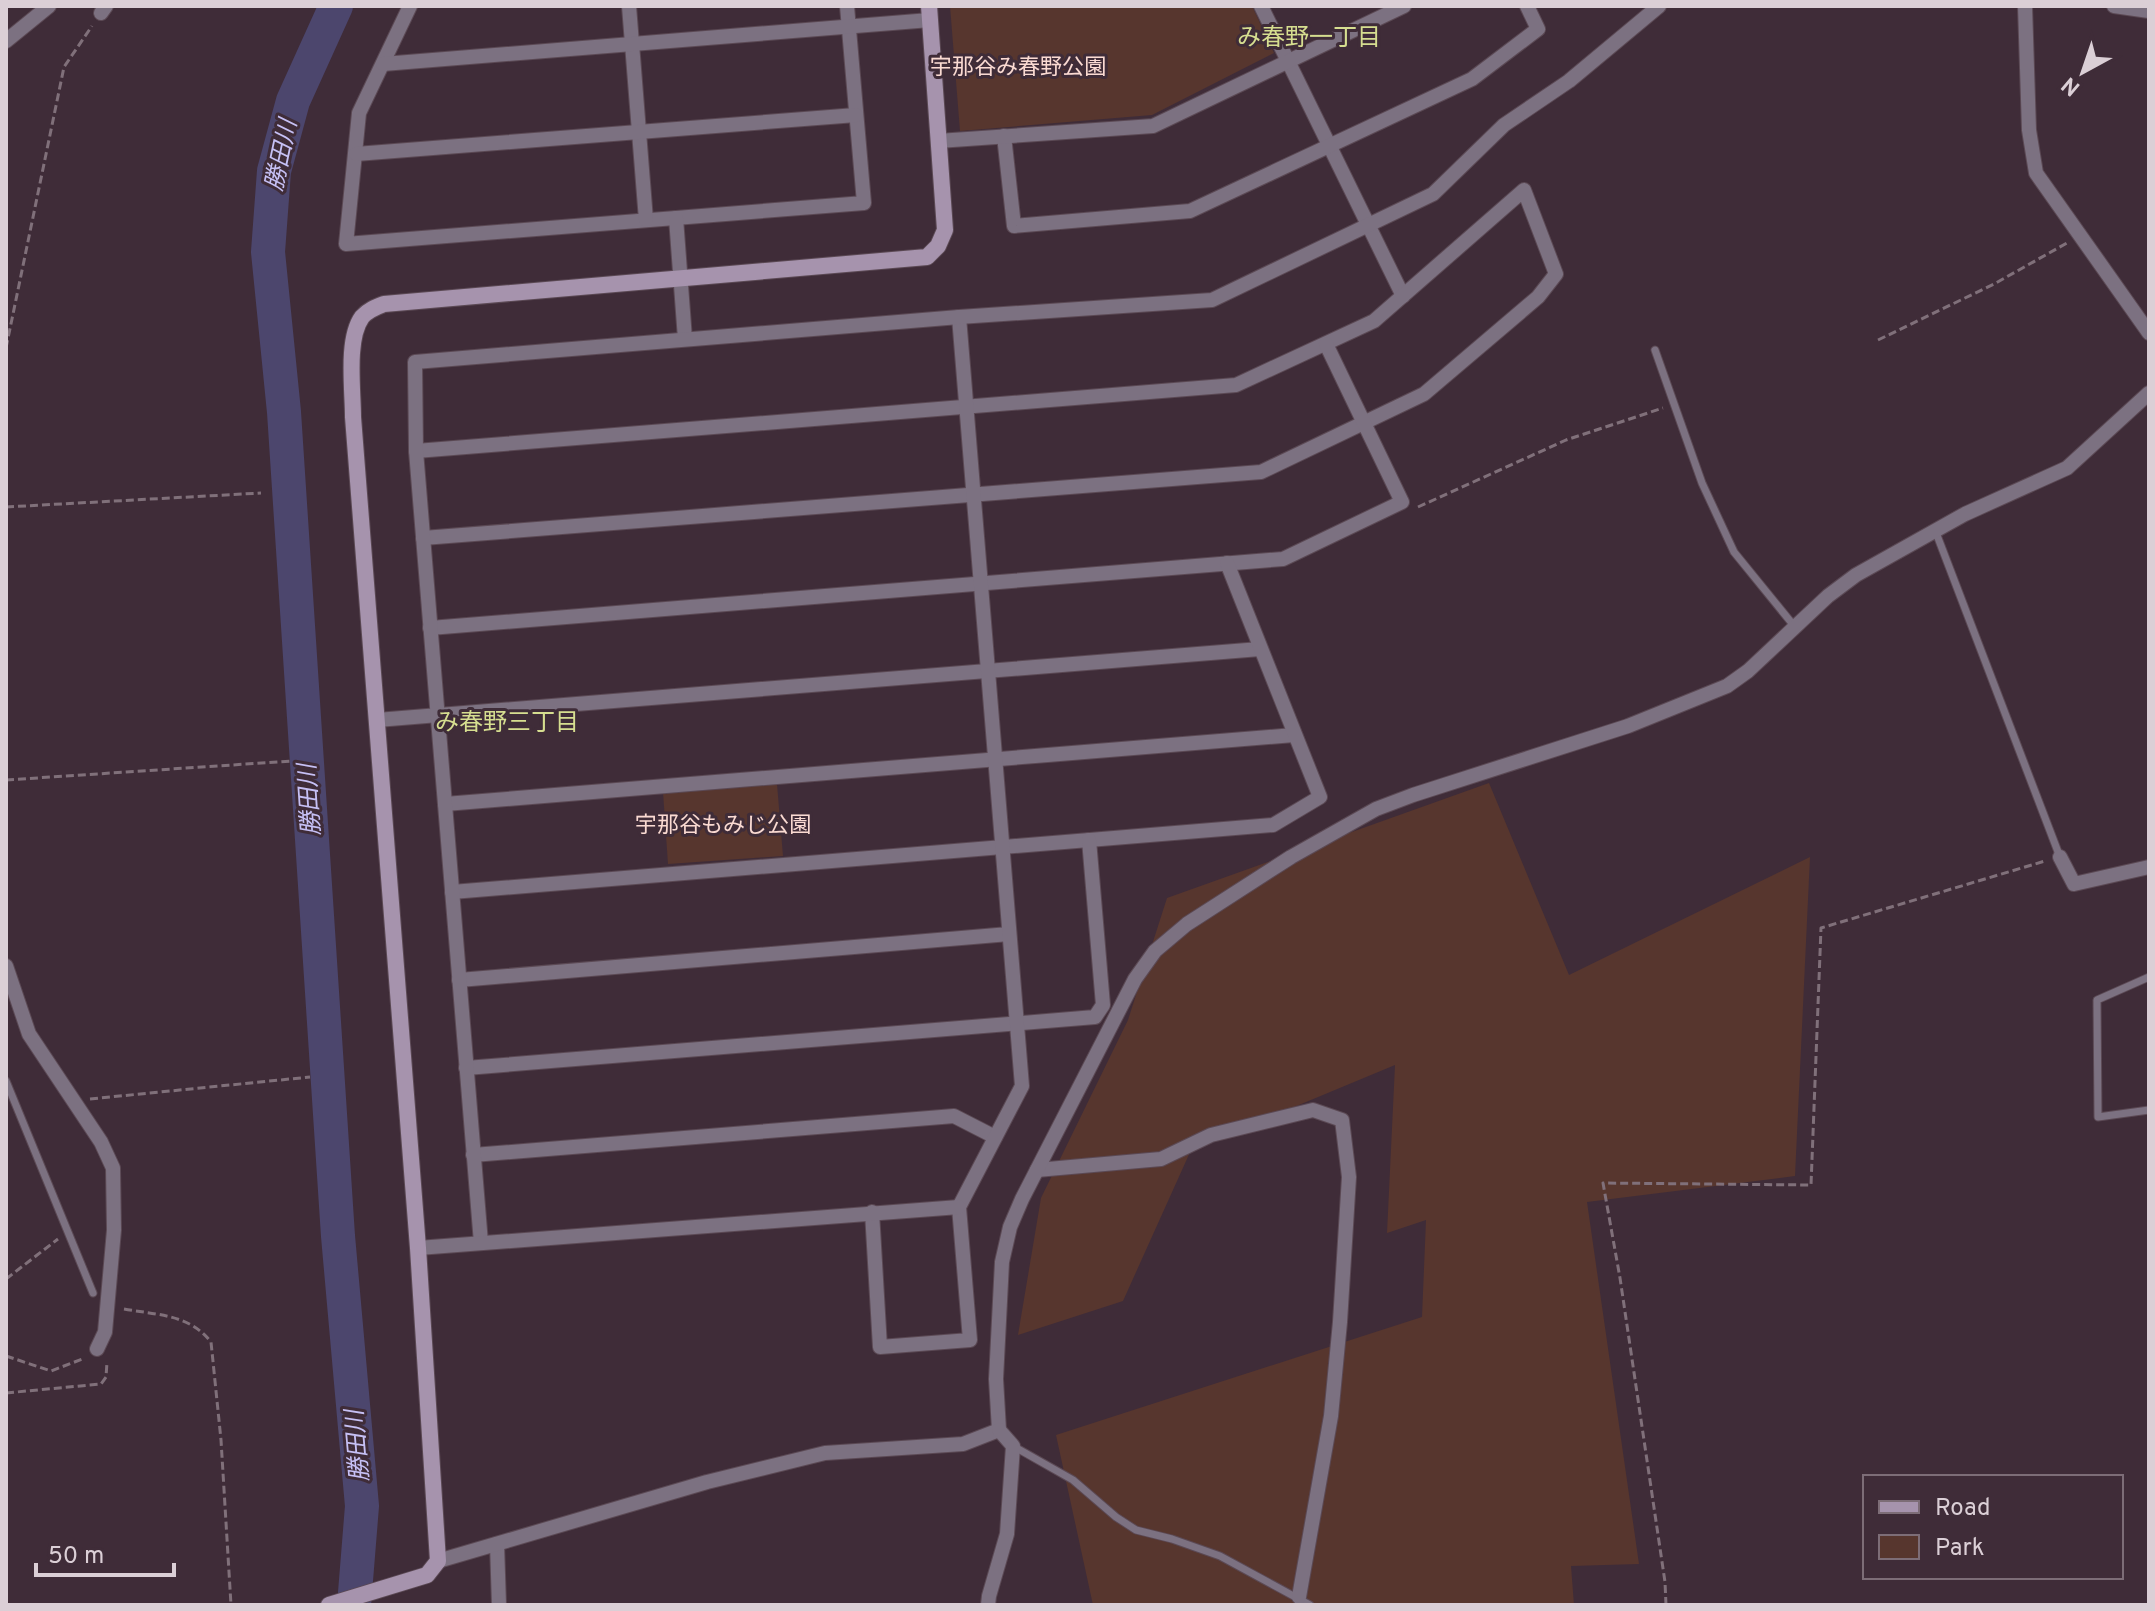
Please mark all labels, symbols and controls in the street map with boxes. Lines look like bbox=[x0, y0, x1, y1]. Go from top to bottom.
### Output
district label: み春野一丁目 bbox=[1237, 24, 1381, 54]
north arrow bbox=[2043, 32, 2123, 112]
park label: 宇那谷み春野公園 bbox=[930, 55, 1106, 82]
text: N bbox=[2057, 70, 2086, 101]
water label: 勝田川 bbox=[261, 114, 306, 194]
district label: み春野三丁目 bbox=[435, 709, 579, 739]
water label: 勝田川 bbox=[293, 760, 328, 837]
park label: 宇那谷もみじ公園 bbox=[635, 813, 811, 840]
water label: 勝田川 bbox=[341, 1406, 377, 1483]
legend bbox=[1863, 1475, 2123, 1579]
text: Road bbox=[1935, 1494, 1991, 1524]
scale bar bbox=[36, 1527, 174, 1577]
text: Park bbox=[1935, 1534, 1985, 1564]
text: 50 m bbox=[48, 1542, 104, 1572]

